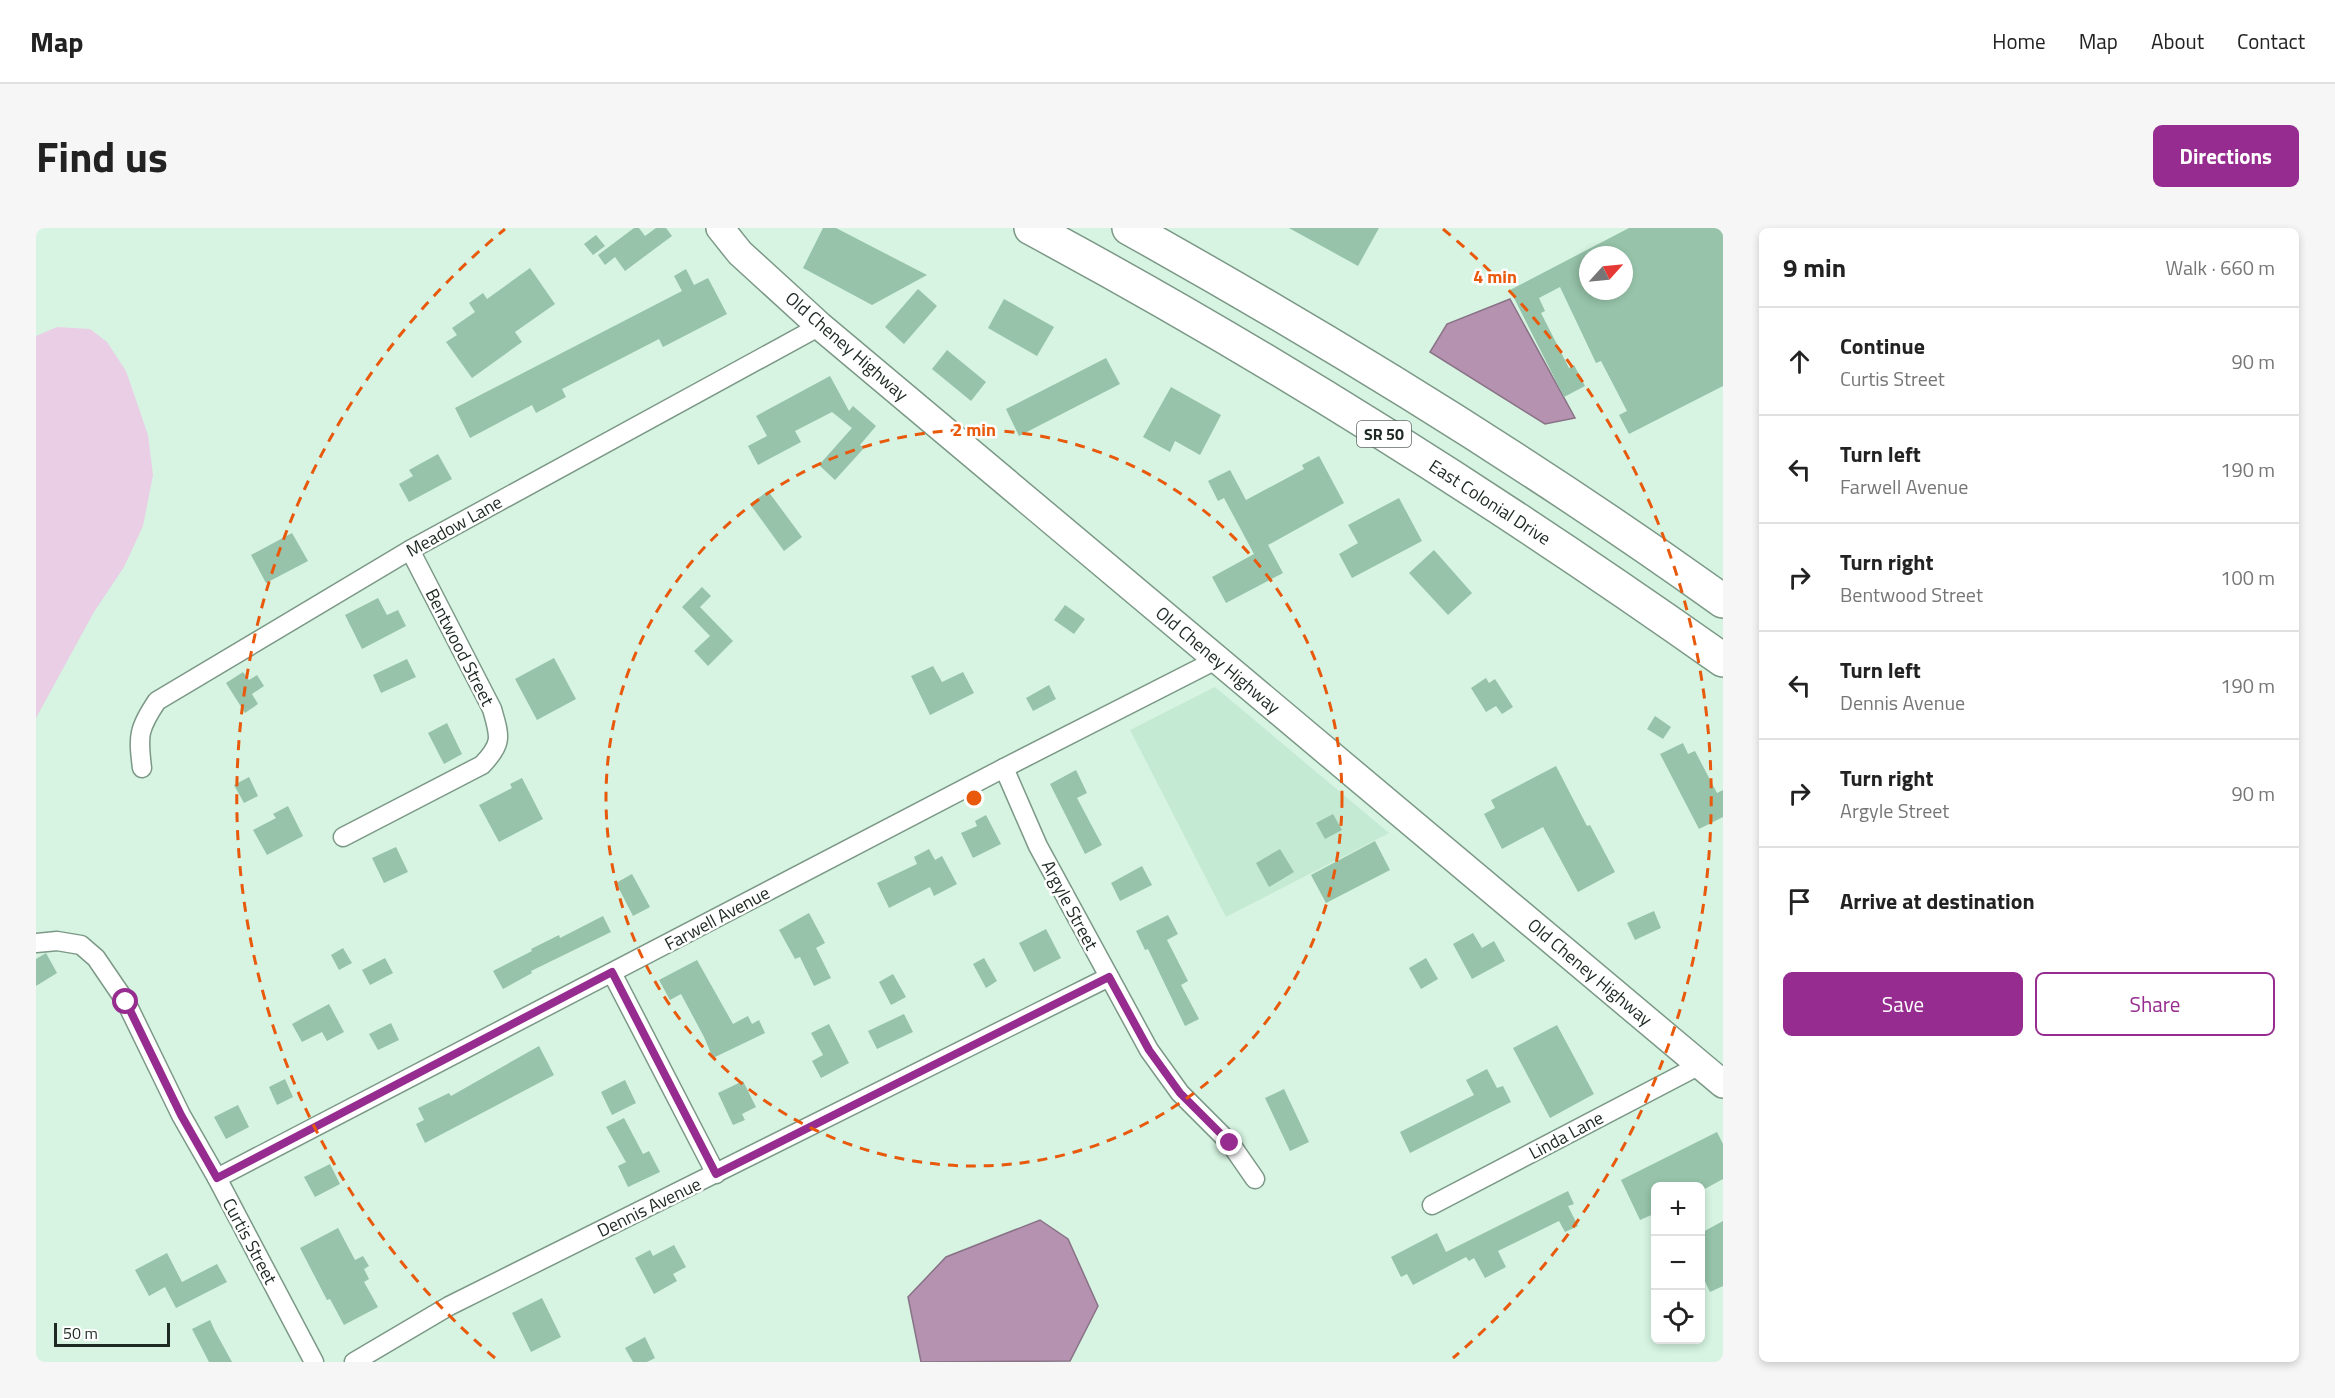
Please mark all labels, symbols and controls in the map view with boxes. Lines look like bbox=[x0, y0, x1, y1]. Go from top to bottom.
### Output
text: Map bbox=[30, 20, 84, 63]
text: Home bbox=[1992, 25, 2046, 57]
text: Map bbox=[2079, 25, 2118, 57]
text: About bbox=[2151, 25, 2204, 57]
text: Contact bbox=[2237, 25, 2305, 57]
text: Find us bbox=[36, 124, 168, 188]
button: Directions bbox=[2153, 125, 2299, 187]
north arrow bbox=[1579, 246, 1633, 300]
text: 9 min bbox=[1783, 248, 1846, 287]
text: Walk · 660 m bbox=[2166, 252, 2275, 283]
text: 4 min bbox=[1473, 263, 1517, 290]
street label: Old Cheney Highway bbox=[779, 285, 915, 407]
text: Continue bbox=[1840, 329, 1925, 363]
icon: ahead bbox=[1783, 345, 1816, 378]
text: 90 m bbox=[2231, 346, 2275, 377]
text: Curtis Street bbox=[1840, 363, 1945, 394]
text: 2 min bbox=[952, 416, 996, 443]
road number: SR 50 bbox=[1357, 421, 1411, 447]
text: Turn left bbox=[1840, 437, 1921, 471]
street label: East Colonial Drive bbox=[1424, 452, 1556, 552]
icon: left bbox=[1783, 453, 1816, 486]
text: 190 m bbox=[2220, 454, 2275, 485]
text: Farwell Avenue bbox=[1840, 471, 1968, 502]
street label: Meadow Lane bbox=[401, 488, 507, 564]
text: Turn right bbox=[1840, 545, 1934, 579]
icon: right bbox=[1783, 561, 1816, 594]
text: 100 m bbox=[2220, 562, 2275, 593]
text: Bentwood Street bbox=[1840, 579, 1983, 610]
street label: Bentwood Street bbox=[419, 584, 502, 711]
street label: Old Cheney Highway bbox=[1150, 600, 1286, 721]
text: Turn left bbox=[1840, 653, 1921, 687]
icon: left bbox=[1783, 669, 1816, 702]
text: 190 m bbox=[2220, 670, 2275, 701]
text: Dennis Avenue bbox=[1840, 687, 1965, 718]
text: Turn right bbox=[1840, 761, 1934, 795]
icon: right bbox=[1783, 777, 1816, 810]
text: 90 m bbox=[2231, 778, 2275, 809]
centre of rings bbox=[964, 788, 984, 808]
text: Argyle Street bbox=[1840, 795, 1949, 826]
street label: Argyle Street bbox=[1035, 855, 1105, 955]
street label: Farwell Avenue bbox=[660, 879, 774, 957]
text: Arrive at destination bbox=[1840, 884, 2035, 918]
icon: arrive bbox=[1783, 885, 1816, 918]
street label: Old Cheney Highway bbox=[1522, 912, 1658, 1033]
button: Save bbox=[1783, 972, 2023, 1036]
button: Share bbox=[2035, 972, 2275, 1036]
route start bbox=[112, 988, 138, 1014]
street label: Linda Lane bbox=[1524, 1104, 1608, 1166]
route end bbox=[1216, 1129, 1242, 1155]
street label: Dennis Avenue bbox=[592, 1170, 706, 1244]
map controls bbox=[1651, 1182, 1705, 1344]
button: + bbox=[1651, 1182, 1705, 1236]
street label: Curtis Street bbox=[216, 1193, 284, 1290]
button: − bbox=[1651, 1236, 1705, 1290]
button: locate bbox=[1651, 1290, 1705, 1344]
scale bar bbox=[54, 1320, 170, 1348]
text: 50 m bbox=[63, 1321, 98, 1345]

